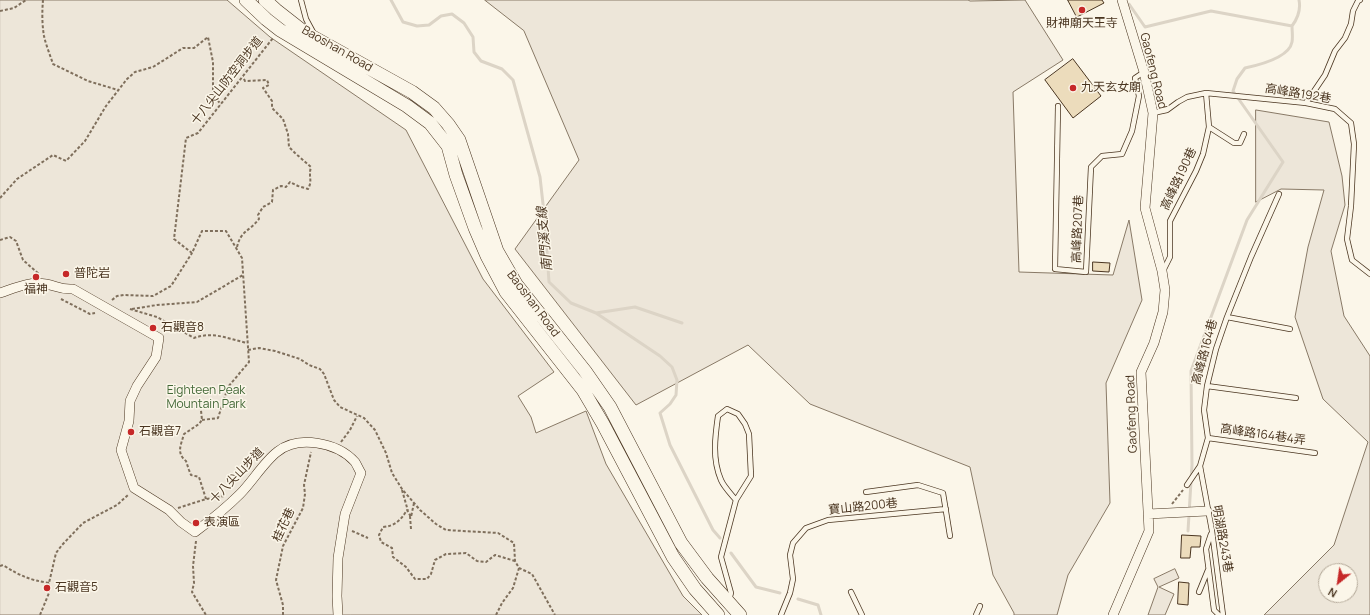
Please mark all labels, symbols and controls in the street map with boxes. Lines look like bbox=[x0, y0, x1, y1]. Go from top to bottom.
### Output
marker: 財神廟天王寺 bbox=[1077, 5, 1087, 15]
place label: 財神廟天王寺 bbox=[1046, 17, 1118, 31]
street label: Baoshan Road bbox=[299, 23, 375, 75]
street label: Gaofeng Road bbox=[1137, 31, 1169, 111]
street label: 十八尖山防空洞步道 bbox=[188, 34, 266, 128]
place label: 九天玄女廟 bbox=[1081, 81, 1141, 95]
street label: 高峰路192巷 bbox=[1264, 82, 1332, 106]
marker: 九天玄女廟 bbox=[1068, 83, 1078, 93]
street label: 高峰路190巷 bbox=[1158, 145, 1200, 213]
street label: 高峰路207巷 bbox=[1070, 195, 1086, 263]
water label: 南門溪支線 bbox=[534, 206, 556, 272]
place label: 普陀岩 bbox=[74, 267, 110, 281]
street label: Baoshan Road bbox=[503, 268, 563, 340]
marker: 普陀岩 bbox=[61, 269, 71, 279]
marker: 福神 bbox=[31, 272, 41, 282]
place label: 福神 bbox=[24, 283, 48, 297]
street label: 高峰路164巷 bbox=[1189, 318, 1221, 386]
place label: 石觀音8 bbox=[161, 321, 204, 335]
marker: 石觀音8 bbox=[148, 323, 158, 333]
street label: Gaofeng Road bbox=[1123, 375, 1141, 453]
park label: Eighteen Peak Mountain Park bbox=[166, 384, 246, 412]
street label: 高峰路164巷4弄 bbox=[1219, 422, 1307, 448]
place label: 石觀音7 bbox=[139, 425, 181, 439]
marker: 石觀音7 bbox=[126, 427, 136, 437]
street label: 十八尖山步道 bbox=[207, 445, 267, 507]
street label: 寶山路200巷 bbox=[828, 496, 898, 518]
street label: 明湖路243巷 bbox=[1209, 504, 1235, 574]
street label: 桂花巷 bbox=[270, 506, 298, 544]
place label: 表演區 bbox=[204, 516, 240, 530]
marker: 表演區 bbox=[191, 518, 201, 528]
north arrow bbox=[1318, 563, 1358, 603]
place label: 石觀音5 bbox=[55, 581, 98, 595]
marker: 石觀音5 bbox=[42, 583, 52, 593]
text: N bbox=[1325, 584, 1339, 601]

